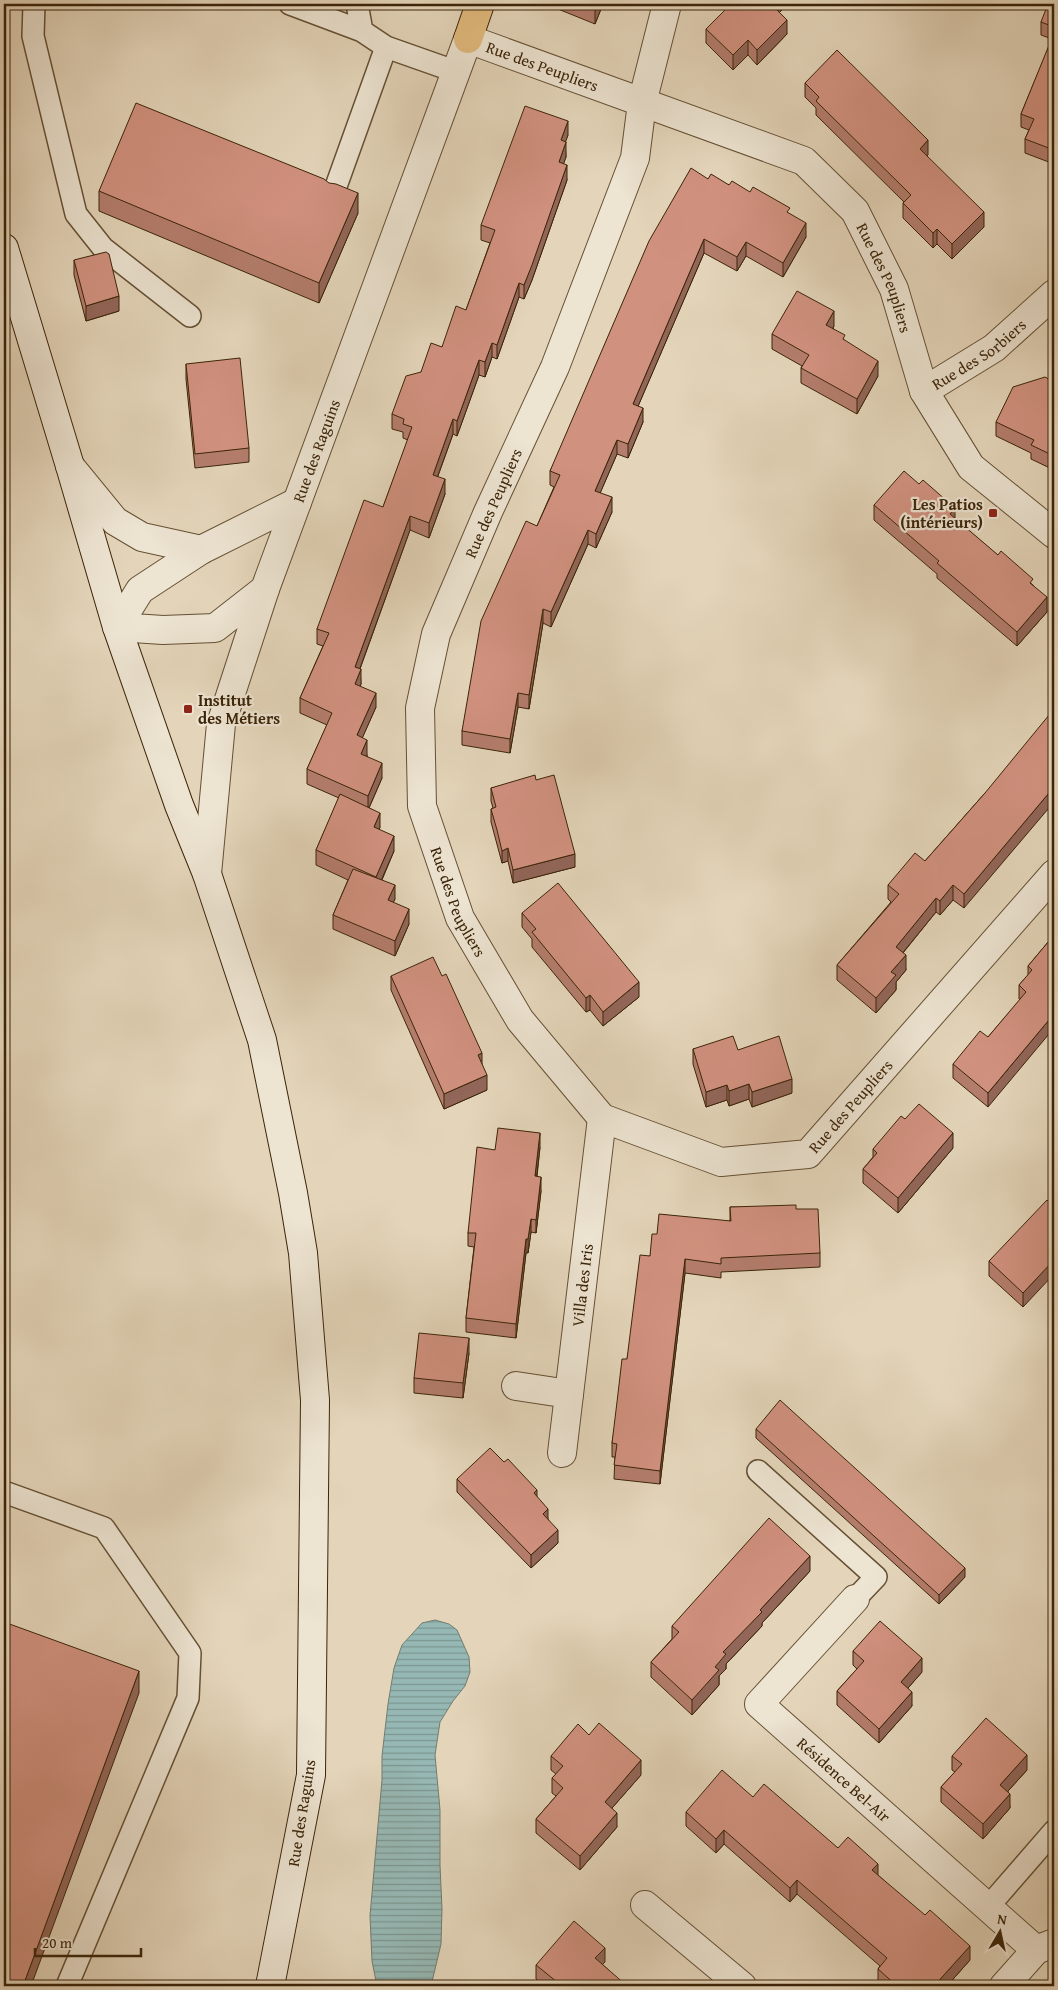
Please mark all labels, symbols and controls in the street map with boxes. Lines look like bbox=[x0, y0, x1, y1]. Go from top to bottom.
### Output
street label: Rue des Peupliers bbox=[483, 35, 602, 97]
street label: Rue des Peupliers bbox=[851, 218, 918, 335]
street label: Rue des Sorbiers bbox=[927, 313, 1031, 396]
street label: Rue des Raguins bbox=[286, 396, 346, 506]
street label: Rue des Peupliers bbox=[458, 444, 528, 562]
place label: Les Patios (intérieurs) bbox=[900, 492, 983, 534]
marker: Les Patios (intérieurs) bbox=[987, 507, 999, 519]
place label: Institut des Métiers bbox=[198, 688, 280, 730]
marker: Institut des Métiers bbox=[182, 703, 194, 715]
street label: Rue des Peupliers bbox=[425, 844, 492, 961]
street label: Rue des Peupliers bbox=[802, 1054, 898, 1158]
street label: Villa des Iris bbox=[565, 1242, 599, 1328]
street label: Résidence Bel-Air bbox=[792, 1731, 896, 1828]
street label: Rue des Raguins bbox=[281, 1758, 321, 1868]
north arrow bbox=[976, 1908, 1026, 1958]
text: N bbox=[996, 1909, 1009, 1930]
scale bar bbox=[35, 1925, 141, 1957]
text: 20 m bbox=[42, 1932, 73, 1953]

